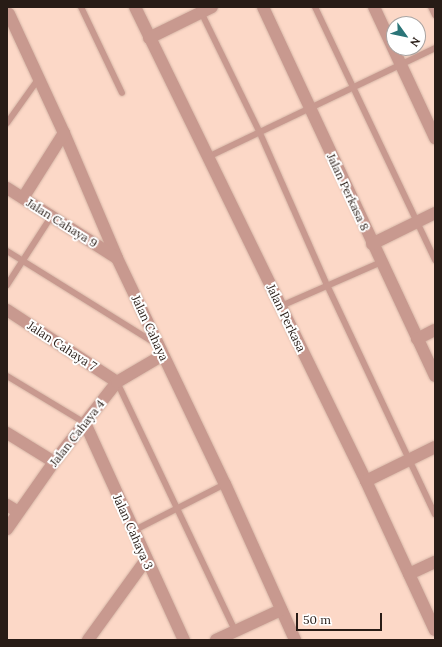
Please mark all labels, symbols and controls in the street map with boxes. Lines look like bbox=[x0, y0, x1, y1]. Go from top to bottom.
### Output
north arrow bbox=[386, 16, 426, 56]
text: N bbox=[407, 35, 423, 49]
street label: Jalan Perkasa 8 bbox=[324, 151, 372, 233]
street label: Jalan Cahaya 9 bbox=[24, 195, 100, 251]
street label: Jalan Perkasa bbox=[263, 282, 309, 354]
street label: Jalan Cahaya bbox=[129, 293, 171, 363]
street label: Jalan Cahaya 7 bbox=[25, 318, 99, 374]
street label: Jalan Cahaya 4 bbox=[47, 397, 107, 469]
street label: Jalan Cahaya 3 bbox=[110, 492, 156, 572]
scale bar bbox=[298, 605, 384, 631]
text: 50 m bbox=[303, 612, 331, 627]

